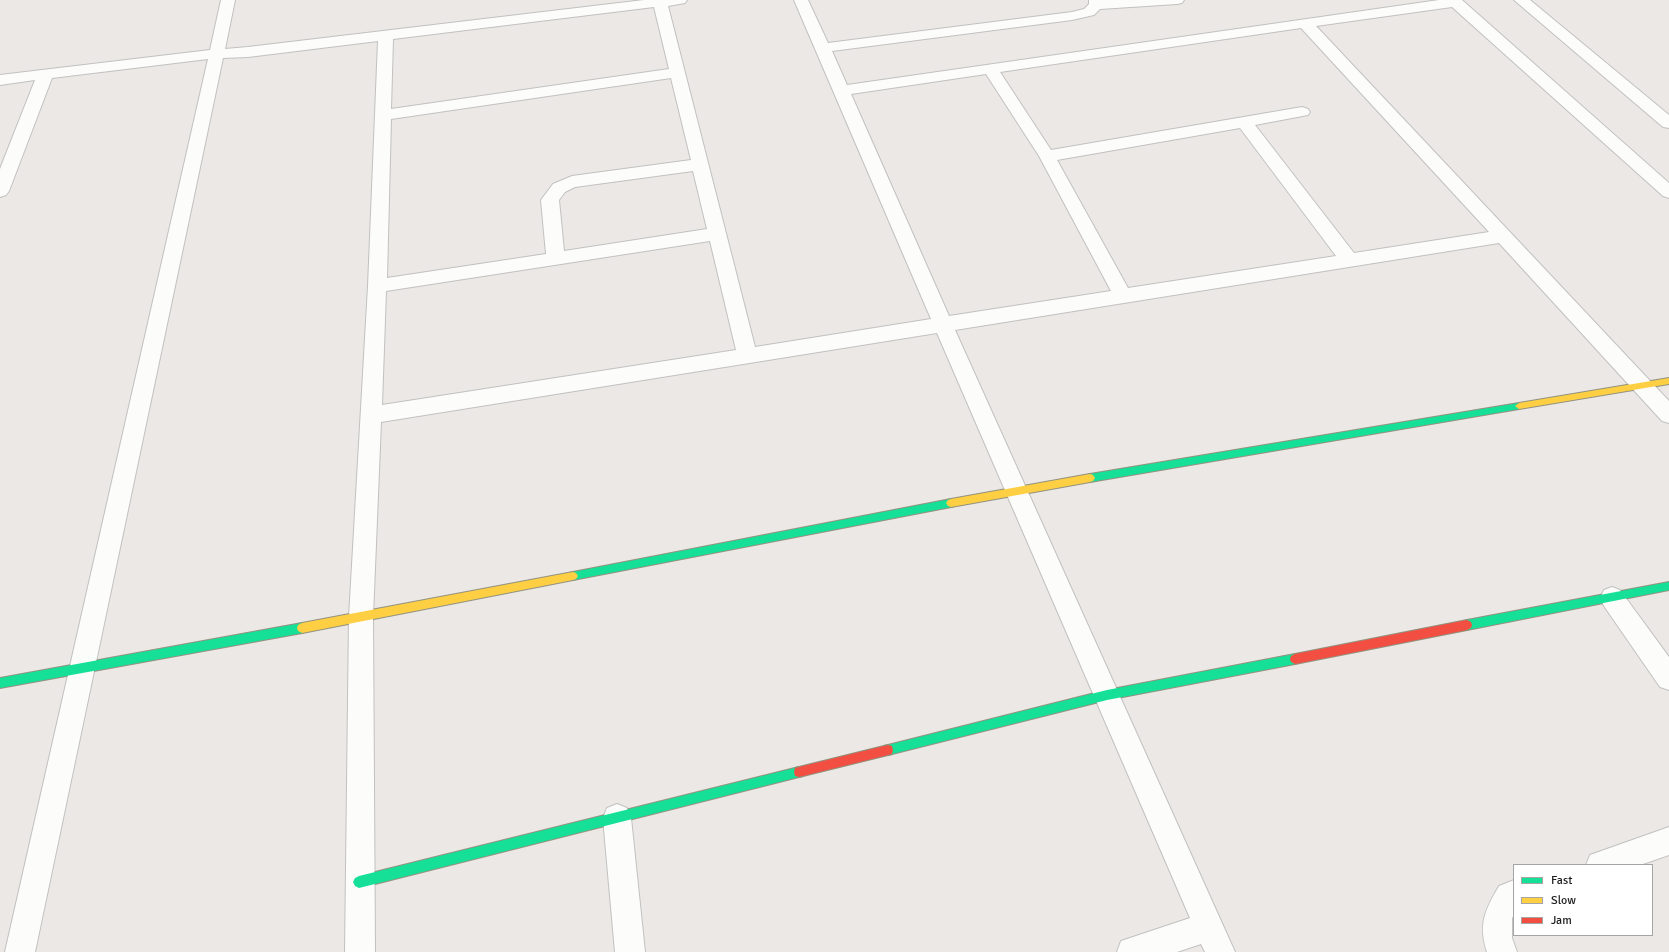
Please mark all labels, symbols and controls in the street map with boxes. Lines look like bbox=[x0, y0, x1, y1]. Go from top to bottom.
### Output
legend bbox=[1513, 864, 1653, 936]
text: Fast bbox=[1551, 873, 1572, 888]
text: Slow bbox=[1551, 893, 1576, 908]
text: Jam bbox=[1551, 913, 1572, 928]

